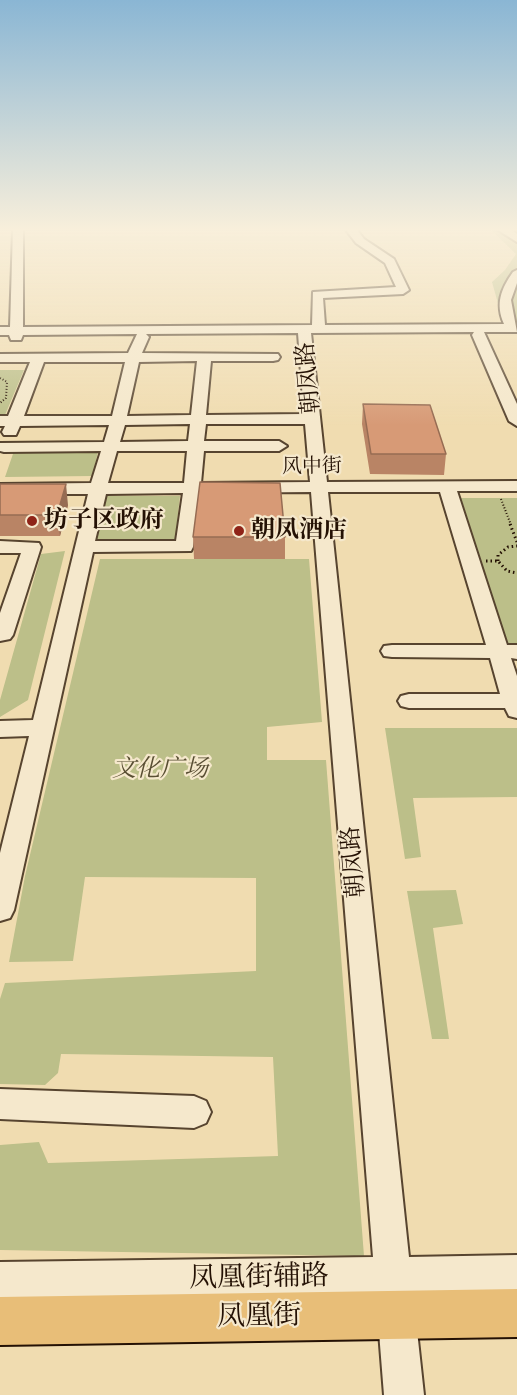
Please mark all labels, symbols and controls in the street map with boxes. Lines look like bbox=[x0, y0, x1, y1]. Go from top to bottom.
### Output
street label: 朝凤路 bbox=[292, 341, 326, 415]
street label: 风中街 bbox=[282, 454, 342, 480]
place label: 坊子区政府 bbox=[44, 507, 164, 535]
marker: 坊子区政府 bbox=[25, 514, 39, 528]
place label: 朝凤酒店 bbox=[251, 517, 347, 545]
marker: 朝凤酒店 bbox=[232, 524, 246, 538]
park label: 文化广场 bbox=[112, 756, 208, 784]
street label: 朝凤路 bbox=[337, 825, 371, 899]
street label: 凤凰街辅路 bbox=[189, 1260, 329, 1296]
street label: 凤凰街 bbox=[217, 1299, 301, 1335]

